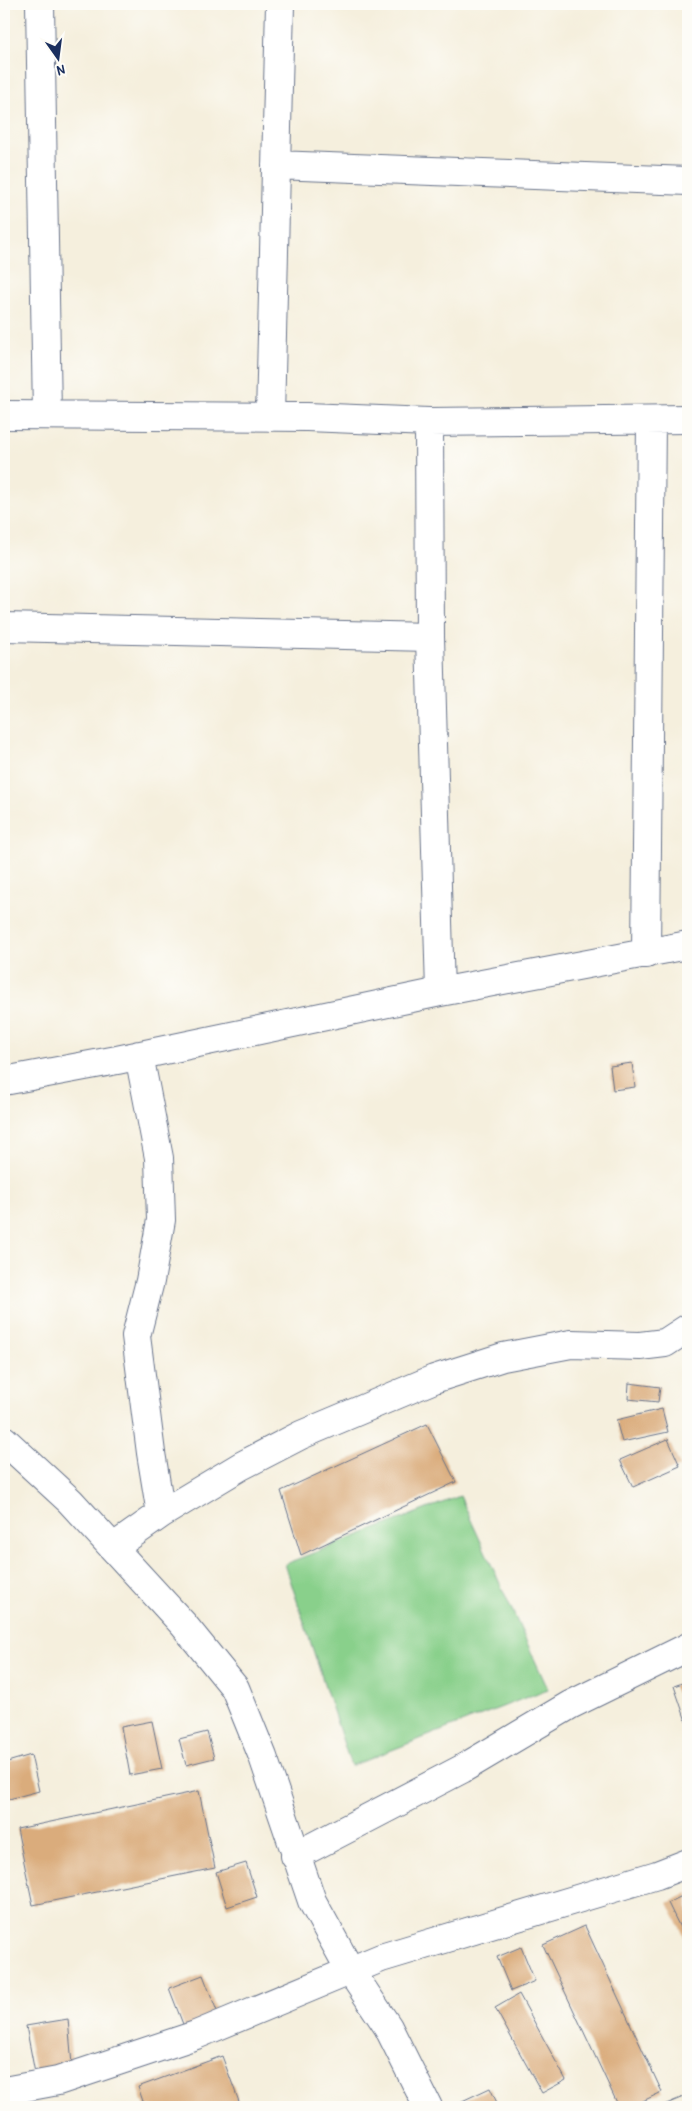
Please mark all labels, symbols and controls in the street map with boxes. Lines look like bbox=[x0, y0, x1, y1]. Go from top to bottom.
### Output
north arrow bbox=[32, 32, 82, 82]
text: N bbox=[55, 61, 67, 81]

